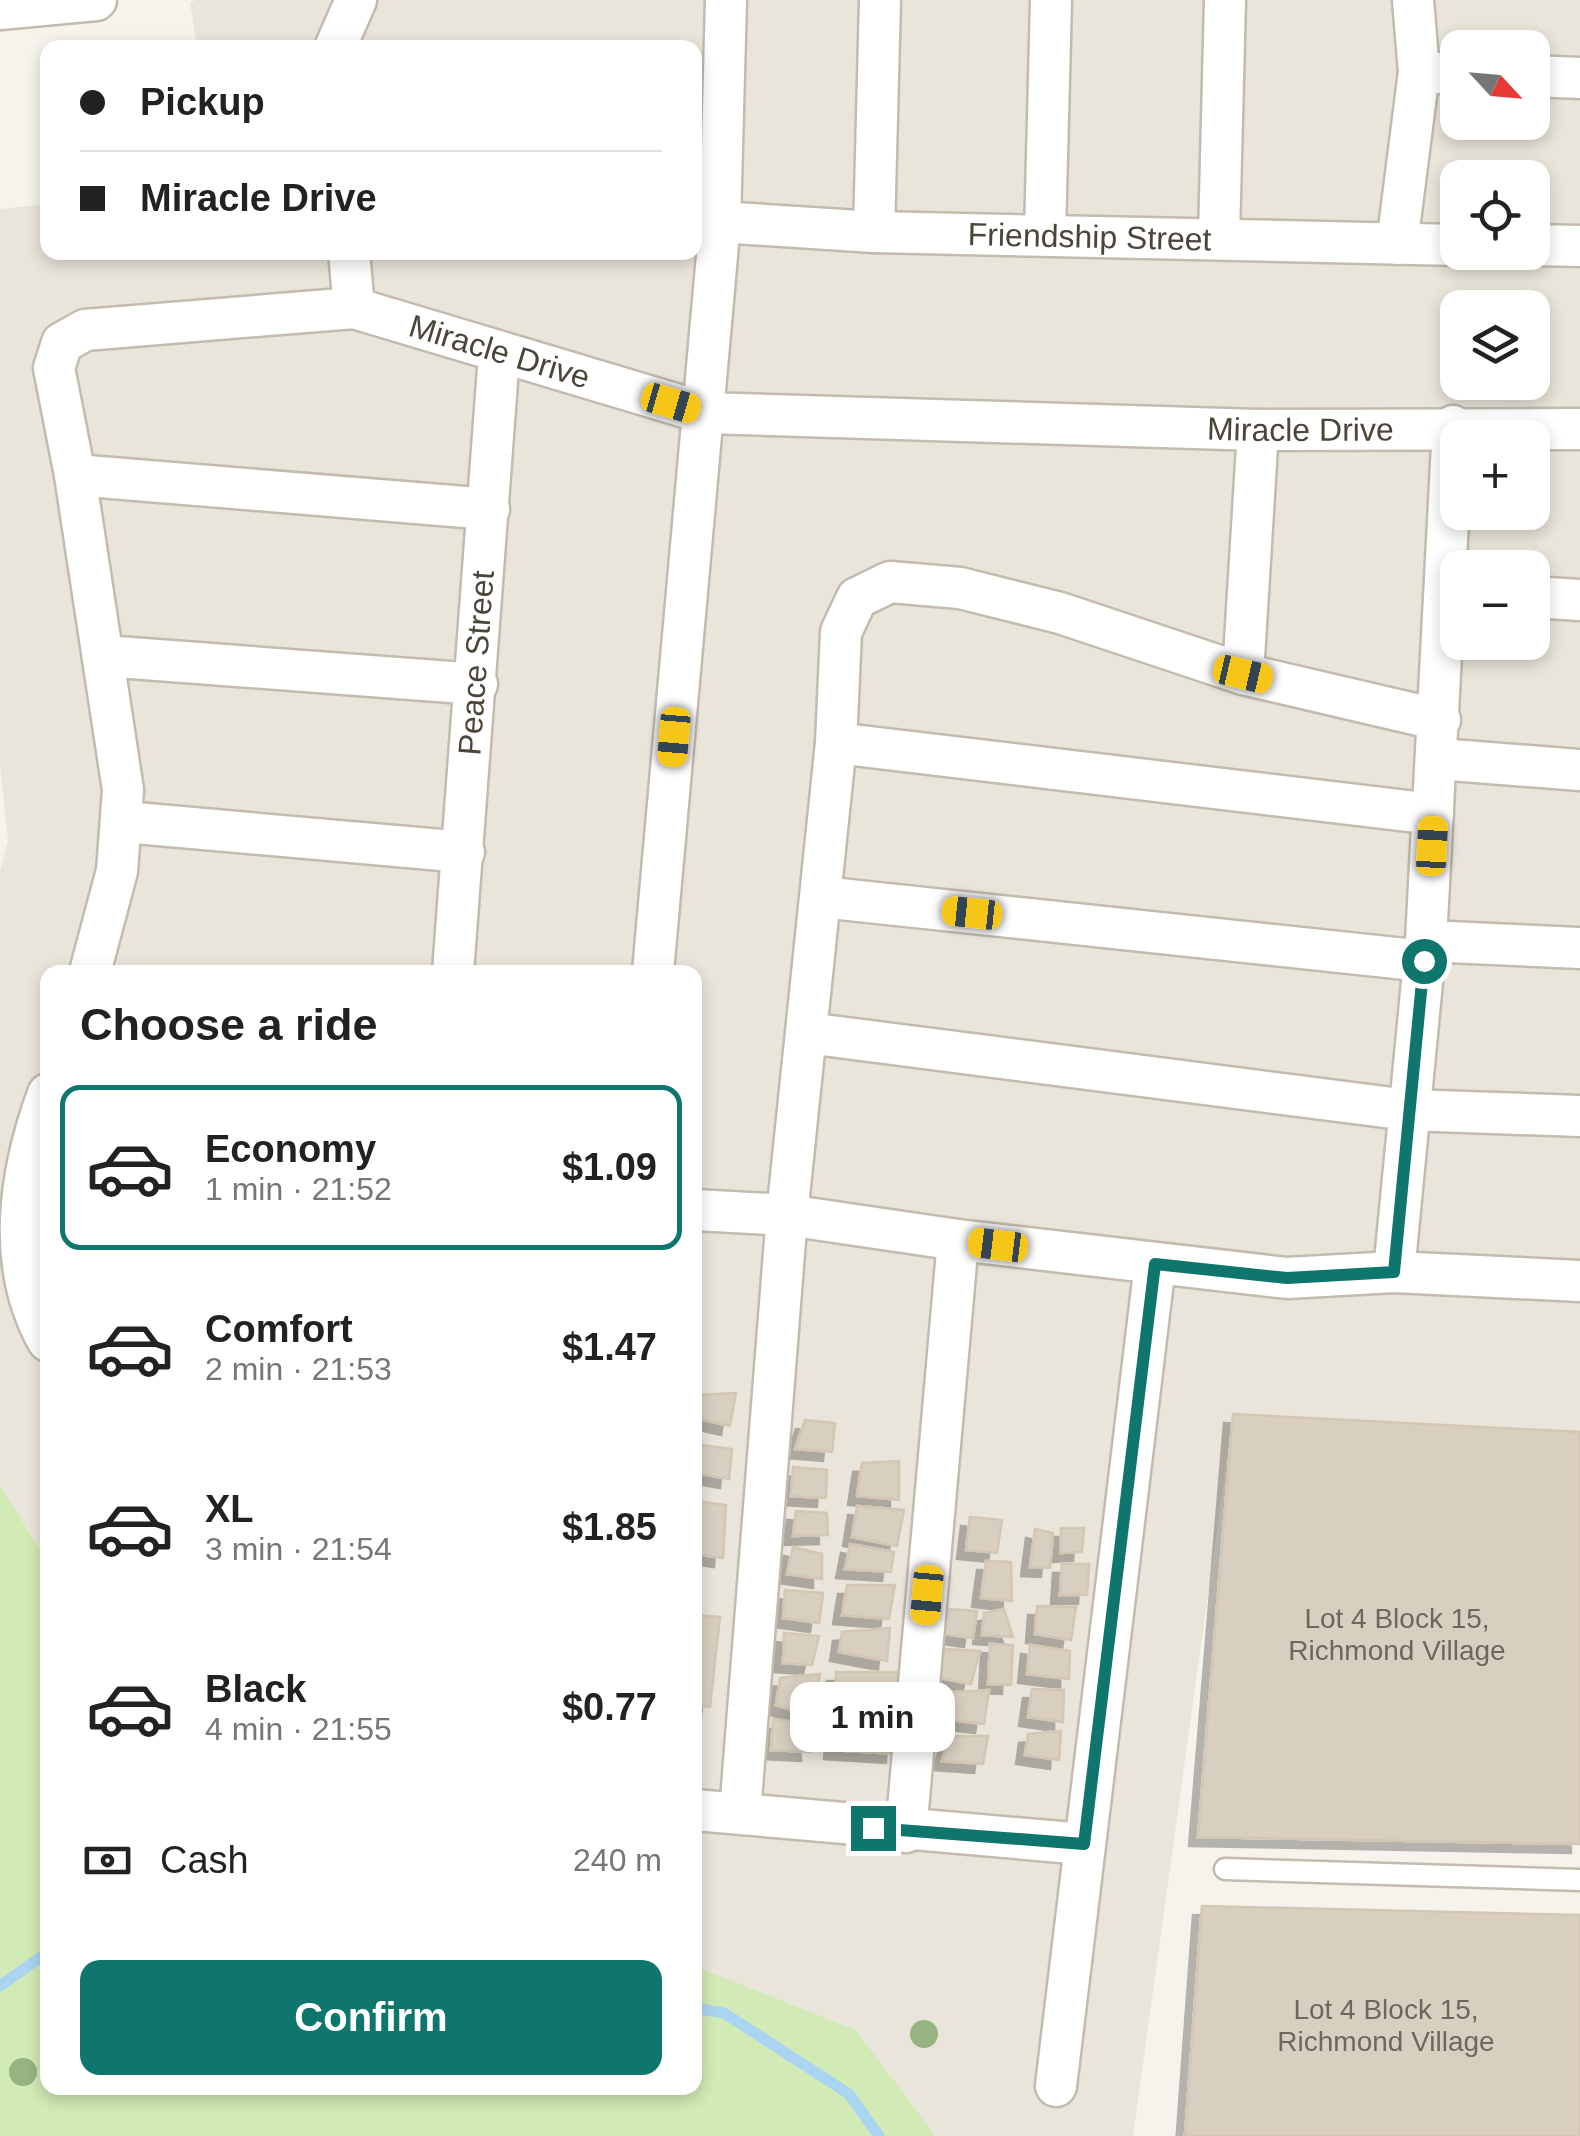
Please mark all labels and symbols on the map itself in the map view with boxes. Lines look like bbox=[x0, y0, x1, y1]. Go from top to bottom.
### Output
north arrow bbox=[1440, 30, 1550, 140]
street label: Friendship Street bbox=[967, 216, 1212, 258]
street label: Miracle Drive bbox=[405, 308, 594, 396]
car bbox=[638, 380, 704, 426]
street label: Miracle Drive bbox=[1206, 410, 1394, 448]
street label: Peace Street bbox=[451, 569, 501, 756]
car bbox=[1210, 653, 1276, 695]
car bbox=[656, 706, 692, 768]
car bbox=[1415, 815, 1449, 877]
car bbox=[941, 895, 1003, 931]
route start bbox=[1402, 939, 1447, 984]
car bbox=[966, 1226, 1030, 1264]
car bbox=[909, 1564, 945, 1626]
house number: Lot 4 Block 15, Richmond Village bbox=[1288, 1603, 1506, 1666]
callout: 1 min bbox=[790, 1683, 956, 1753]
route end bbox=[851, 1806, 896, 1851]
house number: Lot 4 Block 15, Richmond Village bbox=[1277, 1994, 1495, 2057]

